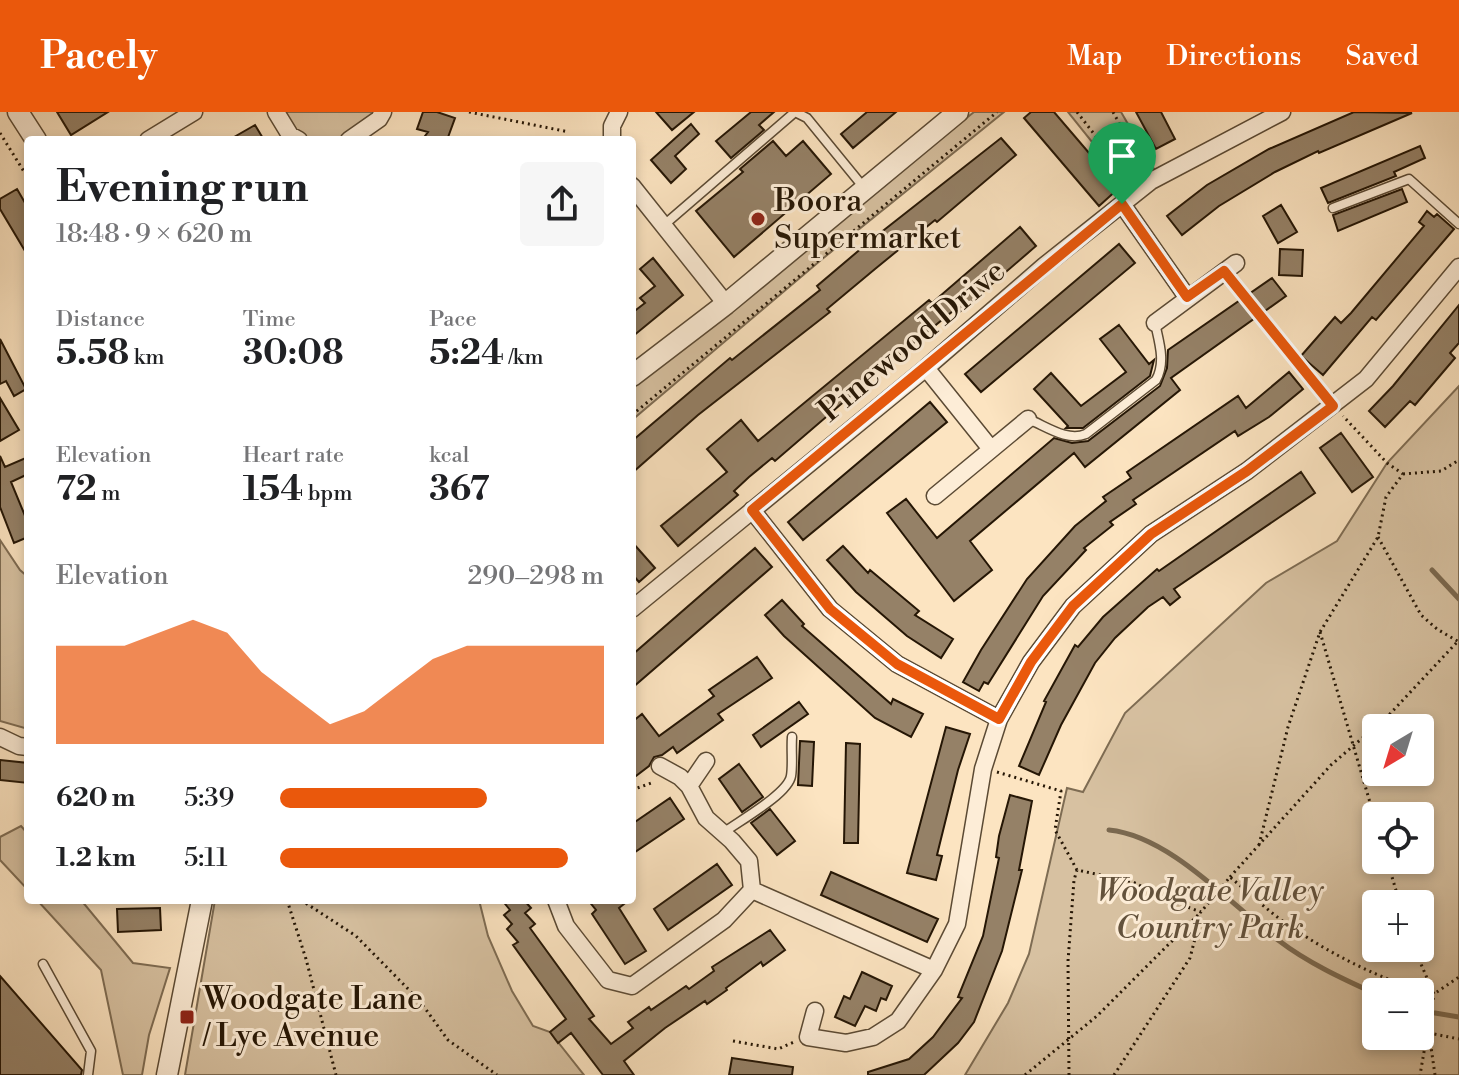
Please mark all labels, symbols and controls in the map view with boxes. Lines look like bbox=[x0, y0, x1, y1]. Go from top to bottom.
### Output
text: Pacely bbox=[40, 33, 157, 80]
text: Map bbox=[1067, 39, 1122, 74]
text: Directions bbox=[1166, 39, 1301, 74]
text: Saved bbox=[1345, 39, 1419, 74]
pin bbox=[1088, 122, 1156, 204]
icon: arrive bbox=[1100, 134, 1144, 178]
text: Evening run bbox=[56, 160, 309, 215]
button: share bbox=[520, 162, 604, 246]
place label: Boora Supermarket bbox=[773, 181, 961, 258]
marker: Boora Supermarket bbox=[749, 210, 767, 228]
text: 18:48 · 9 × 620 m bbox=[56, 218, 252, 250]
street label: Pinewood Drive bbox=[810, 251, 1014, 431]
text: Distance bbox=[56, 306, 145, 333]
text: Time bbox=[243, 306, 296, 333]
text: Pace bbox=[429, 306, 477, 333]
text: 5.58 bbox=[56, 333, 129, 375]
text: 30:08 bbox=[243, 333, 344, 375]
text: 5:24 bbox=[429, 333, 504, 375]
text: km bbox=[129, 344, 164, 371]
text: /km bbox=[504, 344, 544, 371]
text: Elevation bbox=[56, 442, 151, 469]
text: Heart rate bbox=[243, 442, 344, 469]
text: kcal bbox=[429, 442, 469, 469]
text: 72 bbox=[56, 469, 97, 511]
text: 154 bbox=[243, 469, 303, 511]
text: 367 bbox=[429, 469, 490, 511]
text: m bbox=[97, 480, 121, 507]
text: bpm bbox=[303, 480, 352, 507]
text: Elevation bbox=[56, 560, 169, 592]
text: 290–298 m bbox=[468, 560, 604, 592]
north arrow bbox=[1362, 714, 1434, 786]
map controls bbox=[1362, 714, 1434, 1050]
text: 620 m bbox=[56, 782, 135, 814]
text: 5:39 bbox=[184, 782, 234, 814]
button: locate bbox=[1362, 802, 1434, 874]
text: 1.2 km bbox=[56, 842, 136, 874]
text: 5:11 bbox=[184, 842, 227, 874]
park label: Woodgate Valley Country Park bbox=[1096, 871, 1325, 948]
button: + bbox=[1362, 890, 1434, 962]
button: − bbox=[1362, 978, 1434, 1050]
place label: Woodgate Lane / Lye Avenue bbox=[202, 979, 423, 1056]
marker: Woodgate Lane / Lye Avenue bbox=[178, 1008, 196, 1026]

